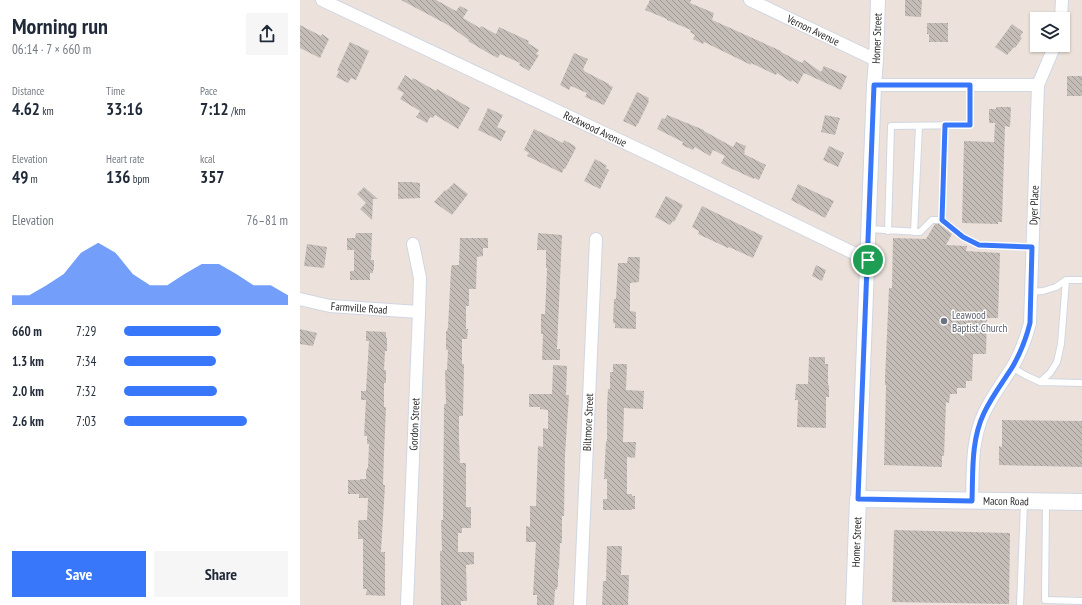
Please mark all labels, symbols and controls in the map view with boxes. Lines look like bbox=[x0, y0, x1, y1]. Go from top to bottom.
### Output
street label: Vernon Avenue bbox=[784, 11, 842, 49]
text: Morning run bbox=[12, 12, 108, 40]
map controls bbox=[1030, 12, 1070, 52]
button: layers bbox=[1030, 12, 1070, 52]
button: share bbox=[246, 13, 288, 55]
street label: Homer Street bbox=[869, 13, 885, 64]
text: 06:14 · 7 × 660 m bbox=[12, 41, 91, 58]
text: Distance bbox=[12, 84, 44, 98]
text: Time bbox=[106, 84, 125, 98]
text: Pace bbox=[200, 84, 217, 98]
text: 4.62 bbox=[12, 98, 40, 120]
text: 33:16 bbox=[106, 98, 143, 120]
text: 7:12 bbox=[200, 98, 229, 120]
text: km bbox=[40, 104, 54, 118]
text: /km bbox=[229, 104, 246, 118]
street label: Rockwood Avenue bbox=[561, 108, 630, 150]
text: Elevation bbox=[12, 152, 47, 166]
text: Heart rate bbox=[106, 152, 144, 166]
text: kcal bbox=[200, 152, 215, 166]
text: 49 bbox=[12, 166, 28, 188]
text: 136 bbox=[106, 166, 130, 188]
text: 357 bbox=[200, 166, 224, 188]
text: m bbox=[28, 172, 38, 186]
text: bpm bbox=[130, 172, 149, 186]
street label: Dyer Place bbox=[1026, 185, 1042, 225]
text: Elevation bbox=[12, 212, 54, 229]
text: 76–81 m bbox=[246, 212, 288, 229]
pin bbox=[851, 243, 885, 277]
icon: arrive bbox=[857, 249, 879, 271]
street label: Farmville Road bbox=[330, 299, 388, 317]
place label: Leawood Baptist Church bbox=[952, 308, 1007, 335]
marker: Leawood Baptist Church bbox=[939, 316, 949, 326]
text: 660 m bbox=[12, 323, 42, 340]
text: 7:29 bbox=[76, 323, 96, 340]
text: 1.3 km bbox=[12, 353, 44, 370]
text: 7:34 bbox=[76, 353, 96, 370]
text: 2.0 km bbox=[12, 383, 44, 400]
text: 7:32 bbox=[76, 383, 96, 400]
street label: Biltmore Street bbox=[580, 393, 596, 451]
street label: Gordon Street bbox=[406, 398, 422, 451]
text: 2.6 km bbox=[12, 413, 44, 430]
text: 7:03 bbox=[76, 413, 96, 430]
street label: Macon Road bbox=[983, 494, 1029, 508]
street label: Homer Street bbox=[848, 517, 864, 568]
button: Save bbox=[12, 551, 146, 597]
button: Share bbox=[154, 551, 288, 597]

